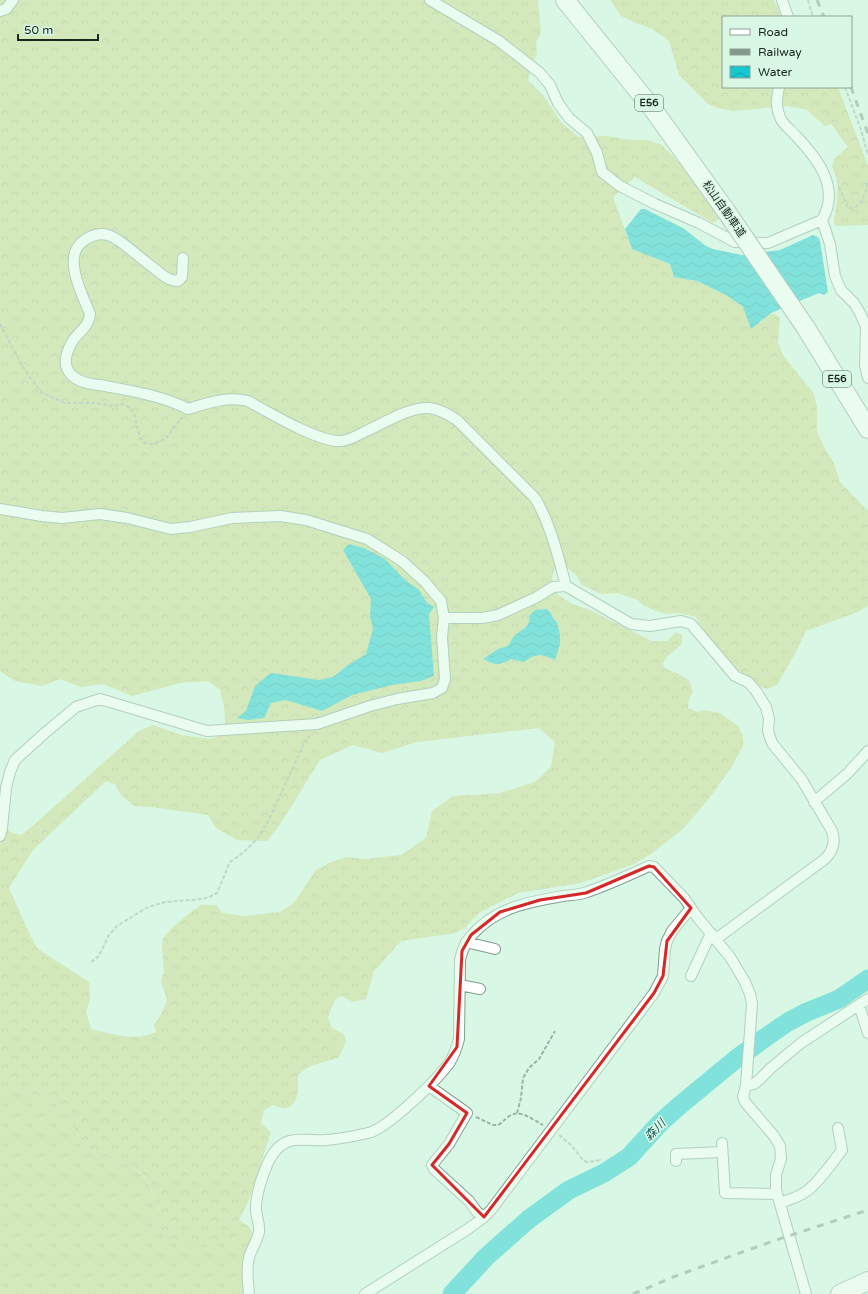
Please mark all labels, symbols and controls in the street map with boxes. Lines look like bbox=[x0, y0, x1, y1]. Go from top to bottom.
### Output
scale bar bbox=[18, 16, 98, 42]
legend bbox=[722, 16, 852, 88]
text: 50 m bbox=[24, 23, 53, 37]
text: Road bbox=[758, 25, 788, 39]
text: Railway bbox=[758, 45, 802, 59]
text: Water bbox=[758, 65, 793, 79]
road number: E56 bbox=[635, 95, 663, 111]
street label: 松山自動車道 bbox=[700, 178, 748, 240]
road number: E56 bbox=[823, 371, 851, 387]
water label: 森川 bbox=[642, 1115, 670, 1144]

